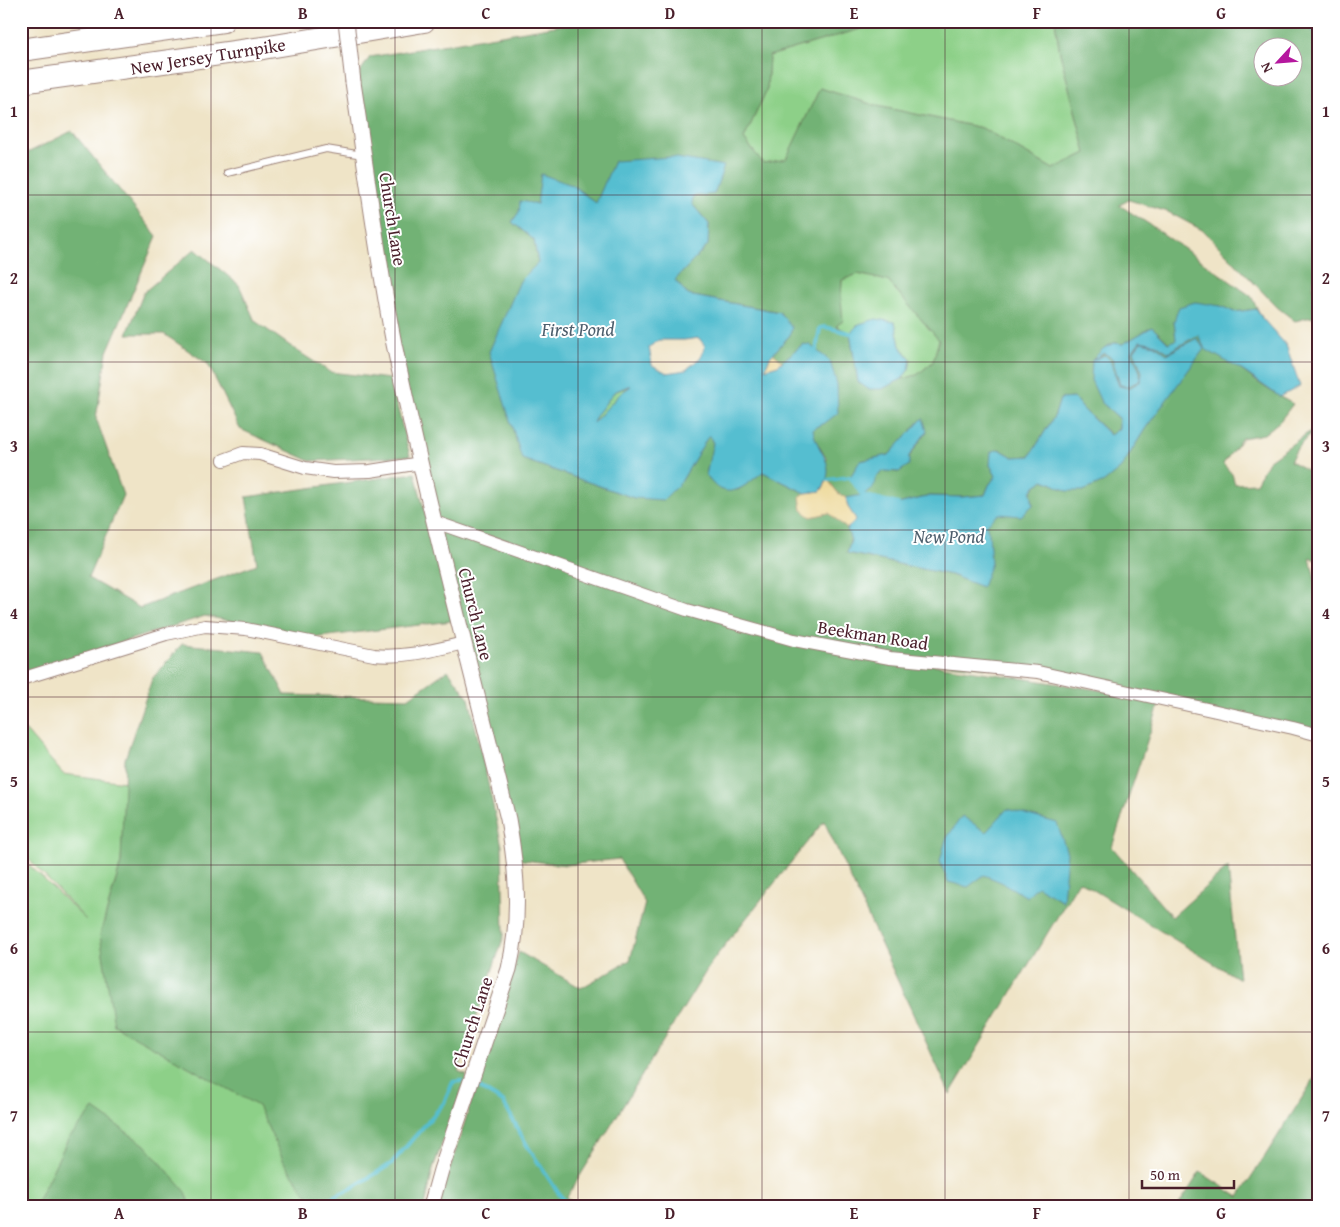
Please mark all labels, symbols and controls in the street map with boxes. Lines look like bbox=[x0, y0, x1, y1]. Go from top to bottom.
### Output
text: A bbox=[114, 1, 125, 25]
text: B bbox=[298, 1, 308, 25]
text: C bbox=[481, 1, 491, 25]
text: D bbox=[665, 1, 675, 25]
text: E bbox=[850, 1, 859, 25]
text: F bbox=[1033, 1, 1041, 25]
text: G bbox=[1216, 1, 1226, 25]
street label: New Jersey Turnpike bbox=[129, 30, 287, 82]
north arrow bbox=[1252, 38, 1302, 88]
text: N bbox=[1255, 59, 1277, 76]
text: 1 bbox=[10, 99, 18, 123]
text: 1 bbox=[1322, 99, 1330, 123]
street label: Church Lane bbox=[372, 170, 414, 268]
text: 2 bbox=[10, 266, 18, 290]
text: 2 bbox=[1322, 266, 1330, 290]
water label: First Pond bbox=[540, 315, 615, 343]
text: 3 bbox=[10, 434, 18, 458]
text: 3 bbox=[1322, 434, 1330, 458]
water label: New Pond bbox=[912, 522, 985, 550]
street label: Church Lane bbox=[451, 565, 501, 663]
text: 4 bbox=[10, 601, 18, 625]
text: 4 bbox=[1322, 601, 1330, 625]
street label: Beekman Road bbox=[816, 613, 930, 657]
text: 5 bbox=[10, 769, 18, 793]
text: 5 bbox=[1322, 769, 1330, 793]
text: 6 bbox=[10, 936, 18, 960]
text: 6 bbox=[1322, 936, 1330, 960]
street label: Church Lane bbox=[445, 973, 499, 1071]
text: 7 bbox=[10, 1103, 18, 1127]
text: 7 bbox=[1322, 1103, 1330, 1127]
scale bar bbox=[1142, 1157, 1235, 1189]
text: 50 m bbox=[1150, 1164, 1181, 1185]
text: A bbox=[114, 1201, 125, 1225]
text: B bbox=[298, 1201, 308, 1225]
text: C bbox=[481, 1201, 491, 1225]
text: D bbox=[665, 1201, 675, 1225]
text: E bbox=[850, 1201, 859, 1225]
text: F bbox=[1033, 1201, 1041, 1225]
text: G bbox=[1216, 1201, 1226, 1225]

